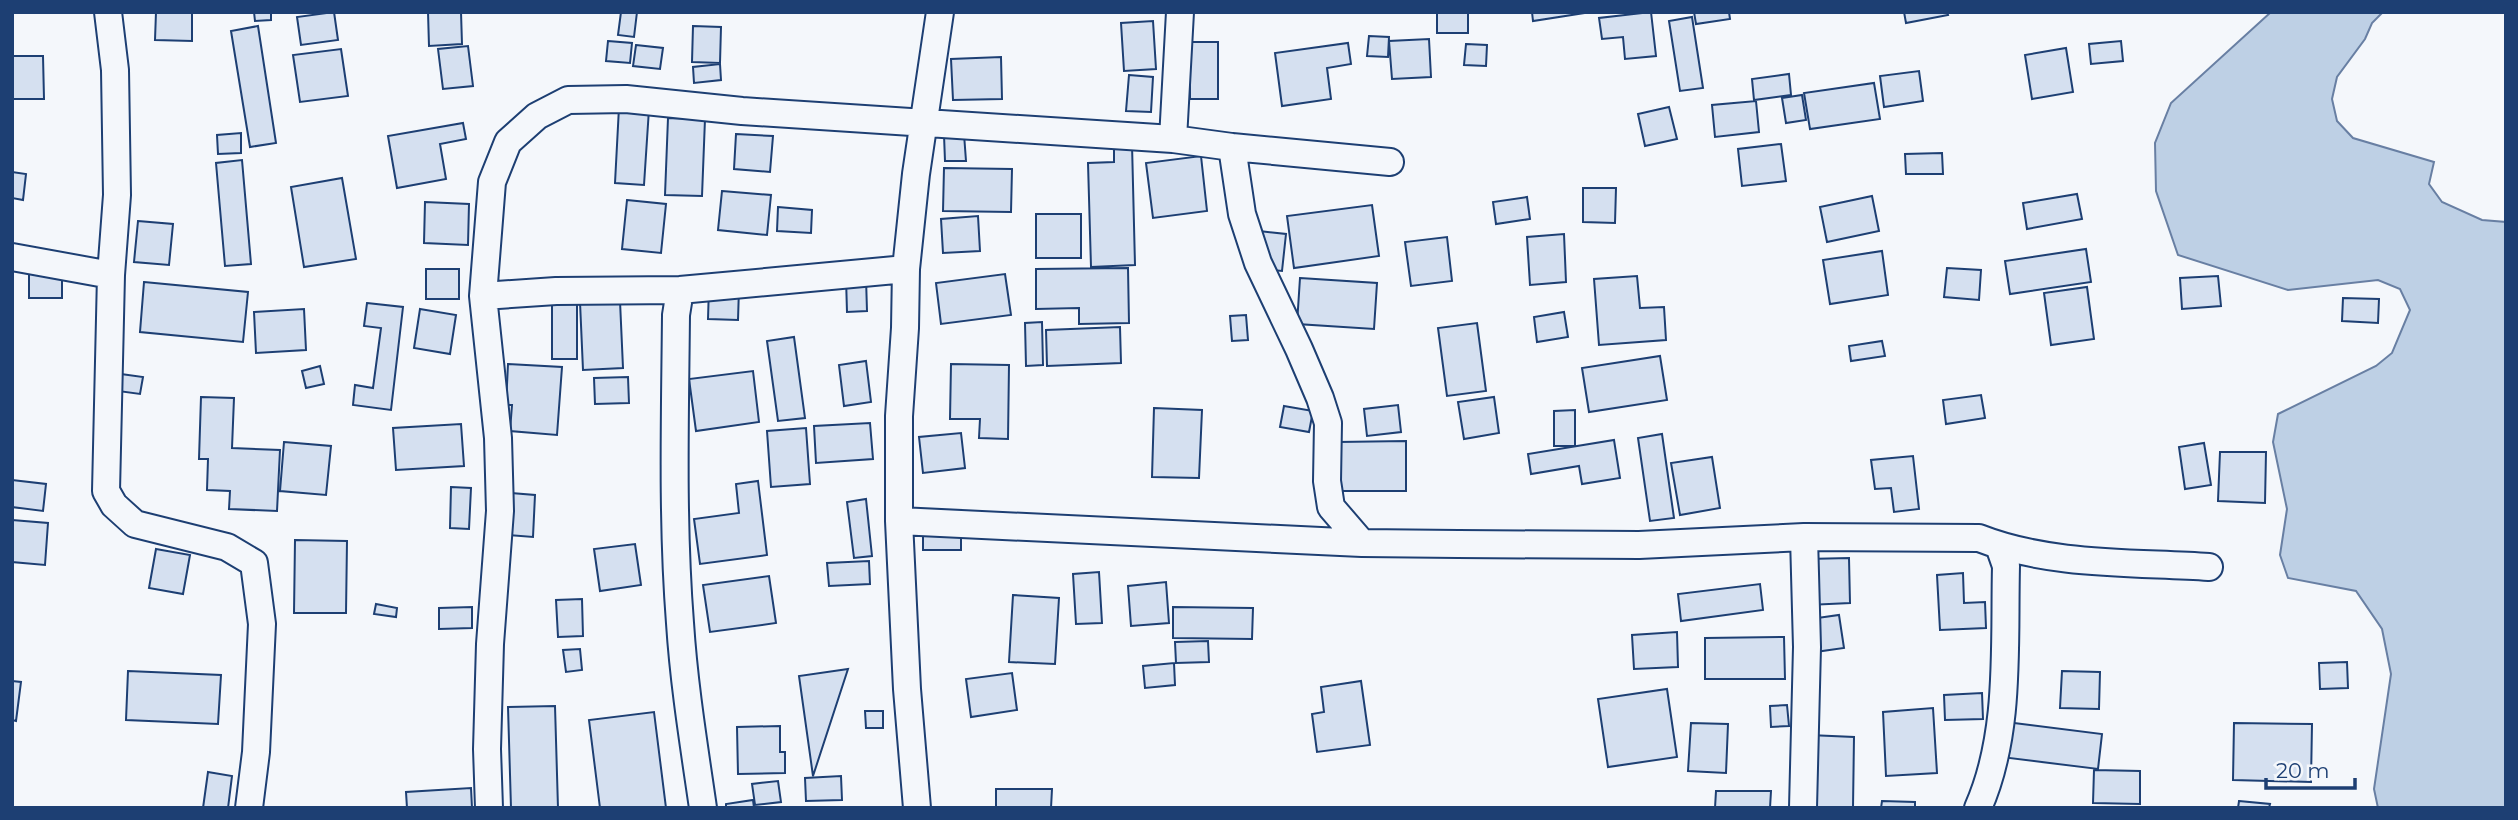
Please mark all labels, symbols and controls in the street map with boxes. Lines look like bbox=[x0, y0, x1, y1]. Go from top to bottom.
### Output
scale bar bbox=[2266, 746, 2355, 790]
text: 20 m bbox=[2276, 758, 2330, 783]

